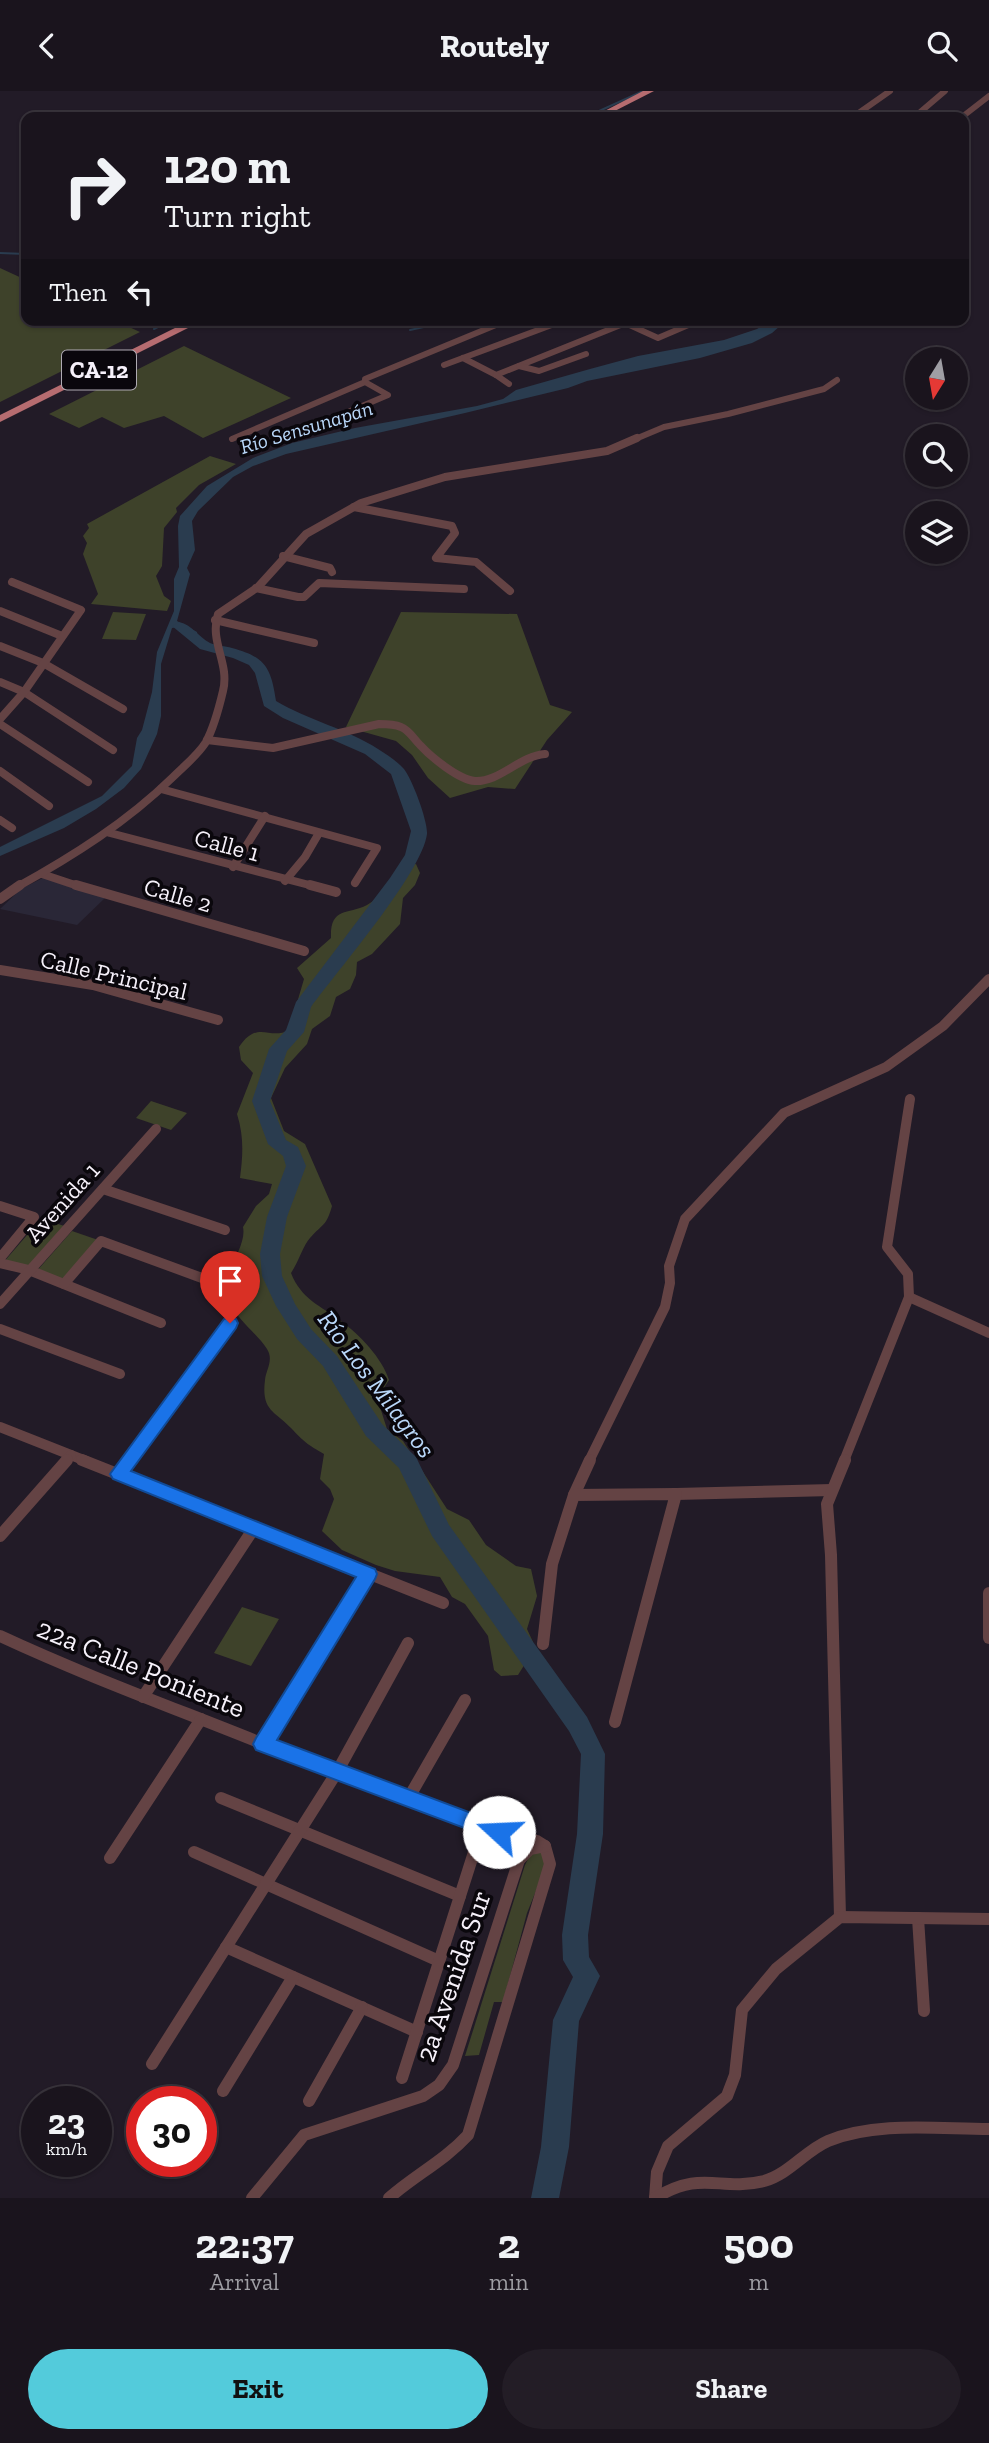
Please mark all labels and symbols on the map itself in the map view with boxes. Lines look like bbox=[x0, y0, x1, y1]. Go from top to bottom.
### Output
north arrow bbox=[905, 347, 968, 409]
road number: CA-12 bbox=[62, 351, 136, 389]
water label: Río Sensunapán bbox=[237, 395, 375, 459]
street label: Calle 1 bbox=[191, 822, 263, 868]
street label: Calle 2 bbox=[141, 872, 215, 918]
street label: Calle Principal bbox=[38, 944, 190, 1006]
street label: Avenida 1 bbox=[19, 1156, 105, 1248]
pin bbox=[200, 1251, 260, 1323]
water label: Río Los Milagros bbox=[311, 1304, 443, 1464]
street label: 22a Calle Poniente bbox=[32, 1611, 250, 1725]
position arrow bbox=[462, 1795, 536, 1869]
street label: 2a Avenida Sur bbox=[408, 1886, 498, 2066]
speed limit sign: 30 bbox=[126, 2086, 217, 2177]

